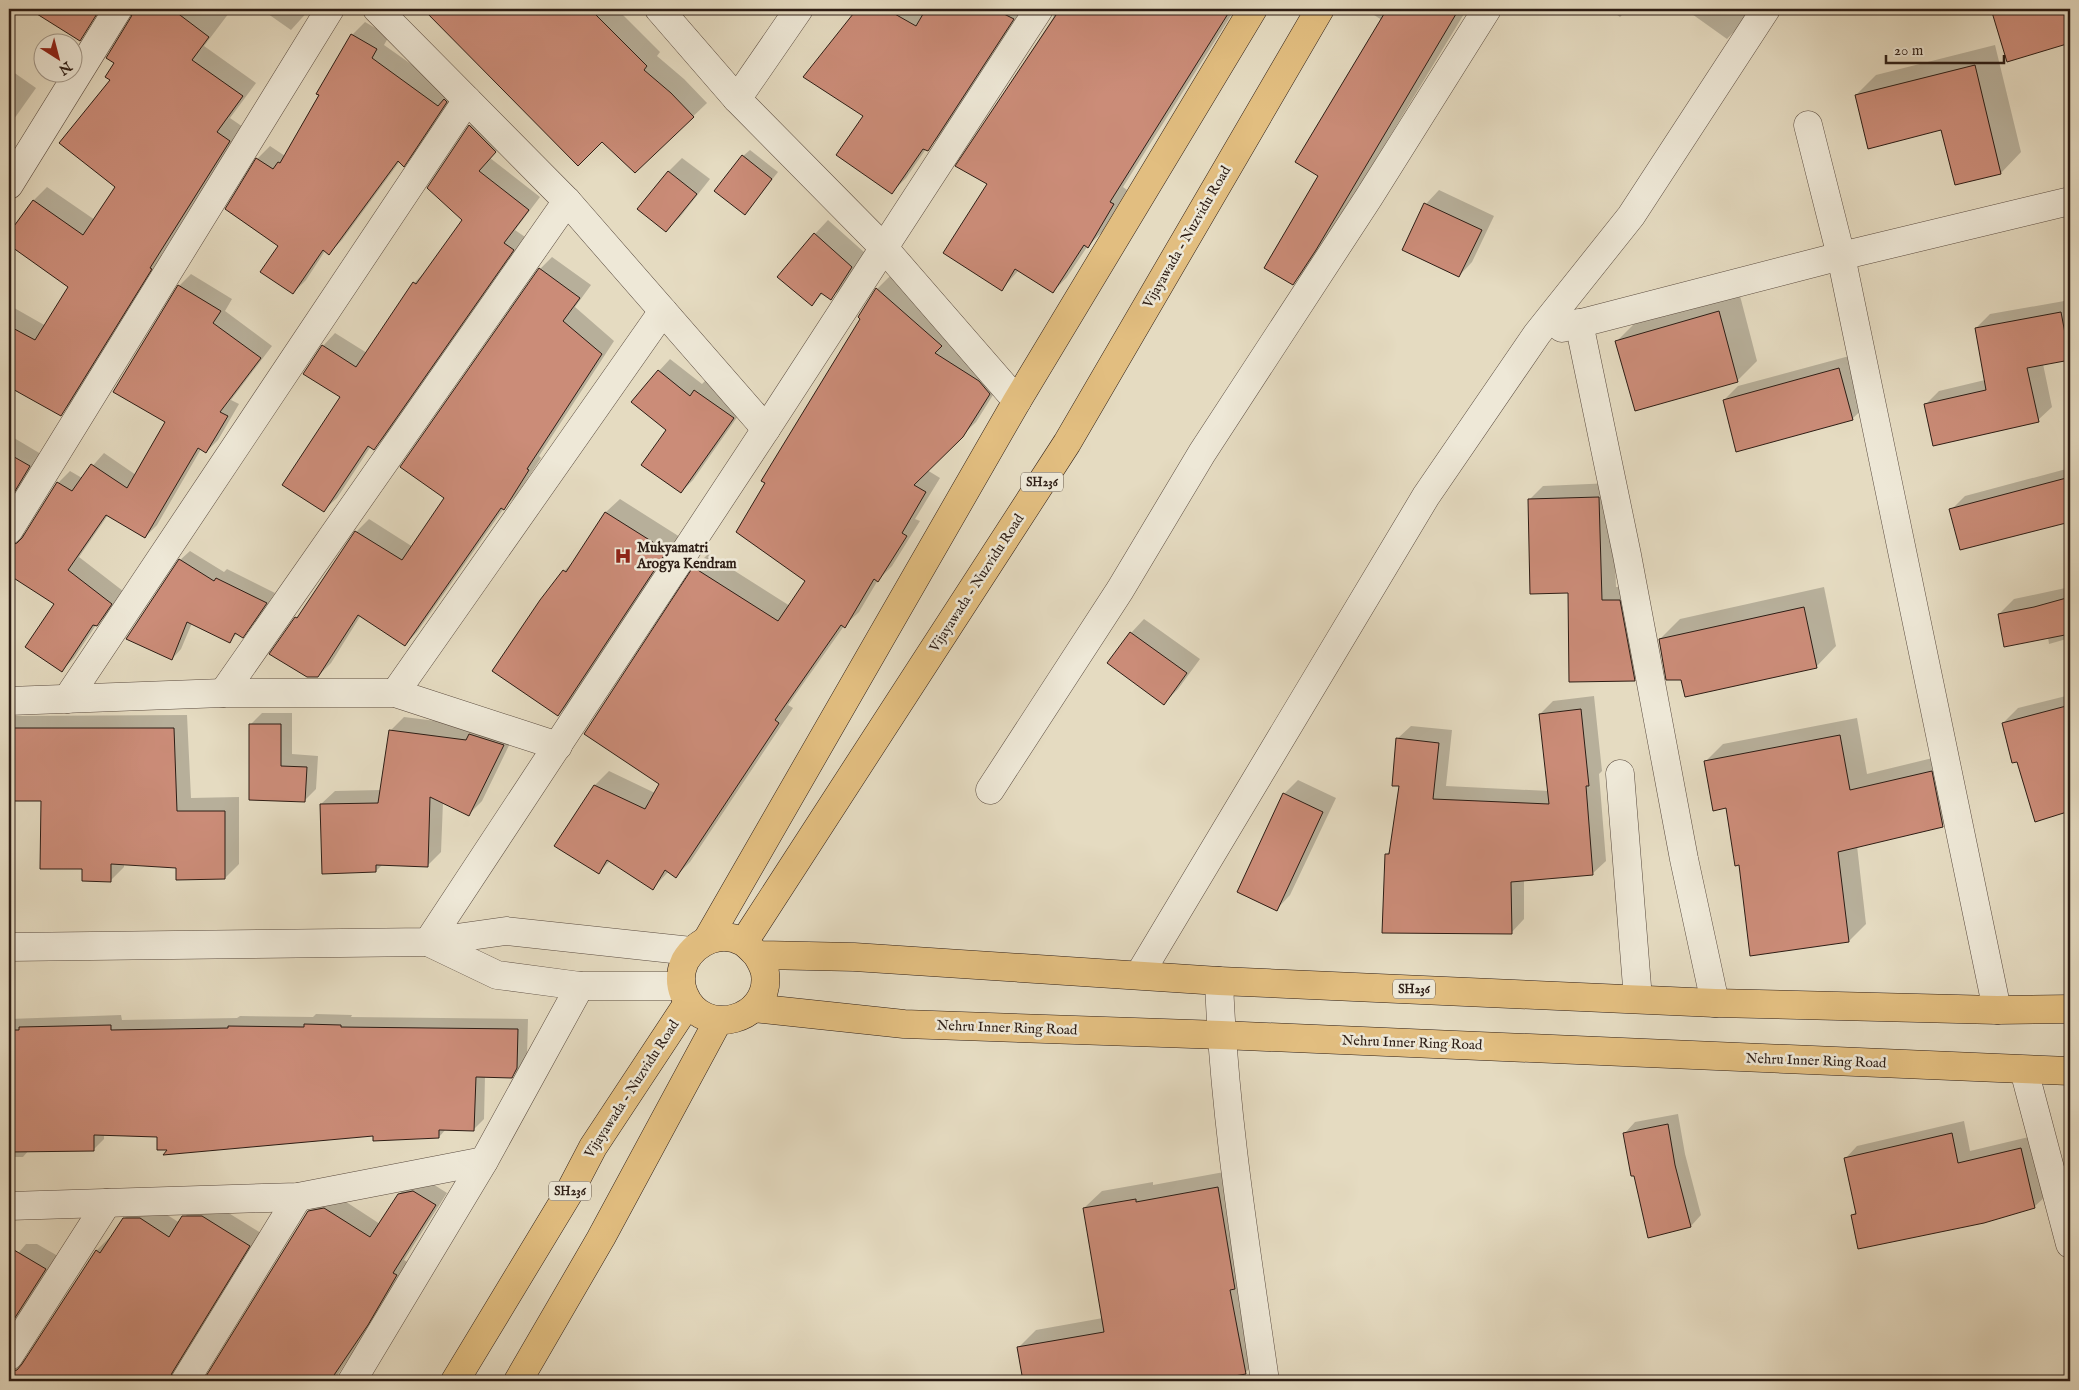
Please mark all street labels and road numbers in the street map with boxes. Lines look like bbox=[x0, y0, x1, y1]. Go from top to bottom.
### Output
street label: Vijayawada - Nuzvidu Road bbox=[1138, 162, 1235, 312]
road number: SH236 bbox=[1021, 472, 1063, 492]
street label: Vijayawada - Nuzvidu Road bbox=[925, 510, 1029, 656]
road number: SH236 bbox=[1393, 980, 1435, 999]
street label: Vijayawada - Nuzvidu Road bbox=[580, 1016, 684, 1162]
street label: Nehru Inner Ring Road bbox=[936, 1017, 1078, 1039]
street label: Nehru Inner Ring Road bbox=[1341, 1032, 1483, 1054]
street label: Nehru Inner Ring Road bbox=[1745, 1050, 1887, 1072]
road number: SH236 bbox=[549, 1182, 591, 1200]

